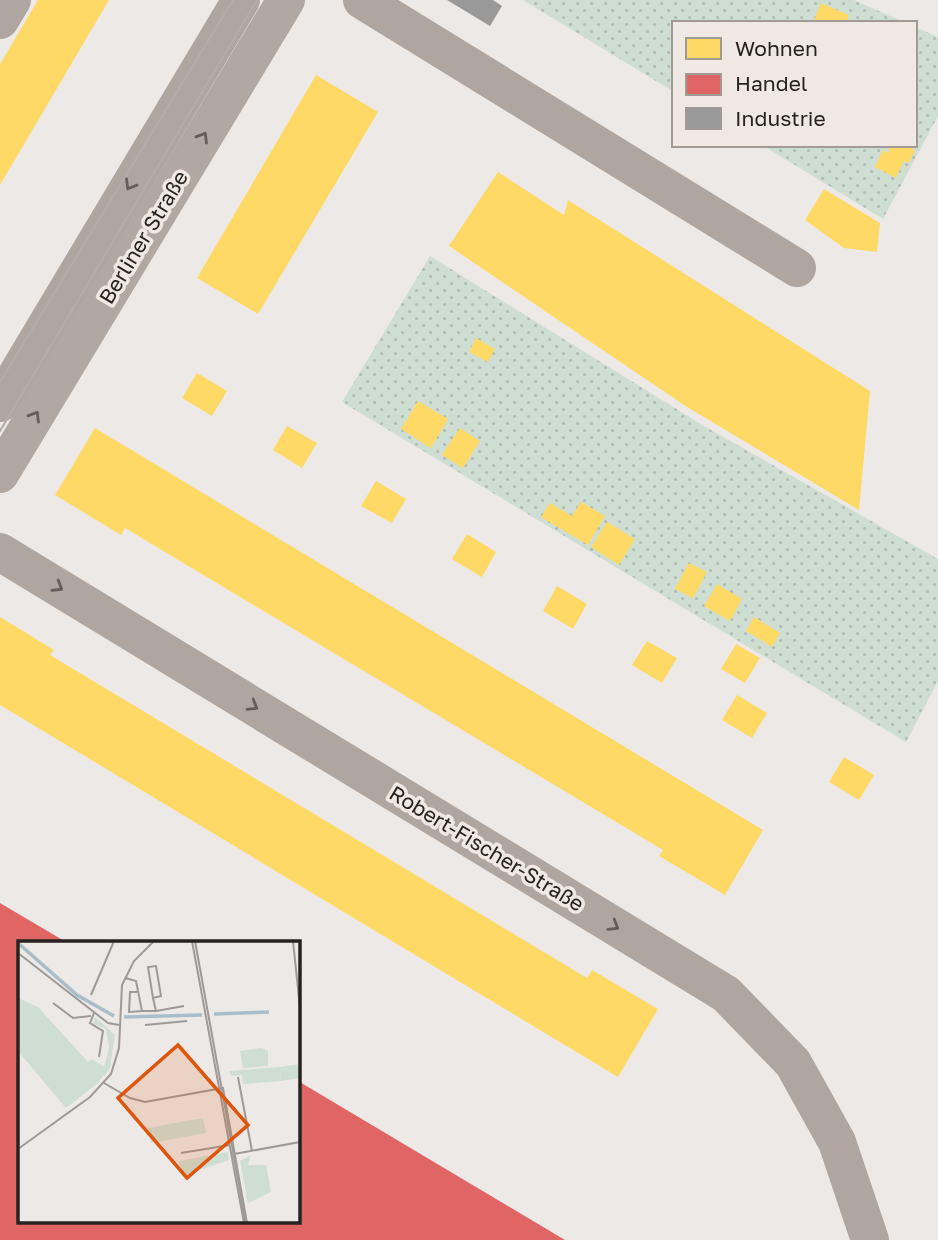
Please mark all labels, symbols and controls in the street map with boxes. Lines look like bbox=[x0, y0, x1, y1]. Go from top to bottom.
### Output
legend bbox=[672, 21, 917, 147]
text: Wohnen bbox=[735, 35, 818, 61]
text: Handel bbox=[735, 70, 808, 96]
text: Industrie bbox=[735, 105, 826, 131]
one-way arrow bbox=[195, 132, 208, 145]
street label: Berliner Straße bbox=[93, 166, 193, 308]
one-way arrow bbox=[125, 177, 138, 190]
one-way arrow bbox=[27, 410, 40, 423]
one-way arrow bbox=[51, 579, 64, 592]
one-way arrow bbox=[245, 697, 258, 710]
street label: Robert-Fischer-Straße bbox=[385, 780, 589, 916]
one-way arrow bbox=[607, 918, 620, 931]
inset map bbox=[18, 941, 299, 1222]

